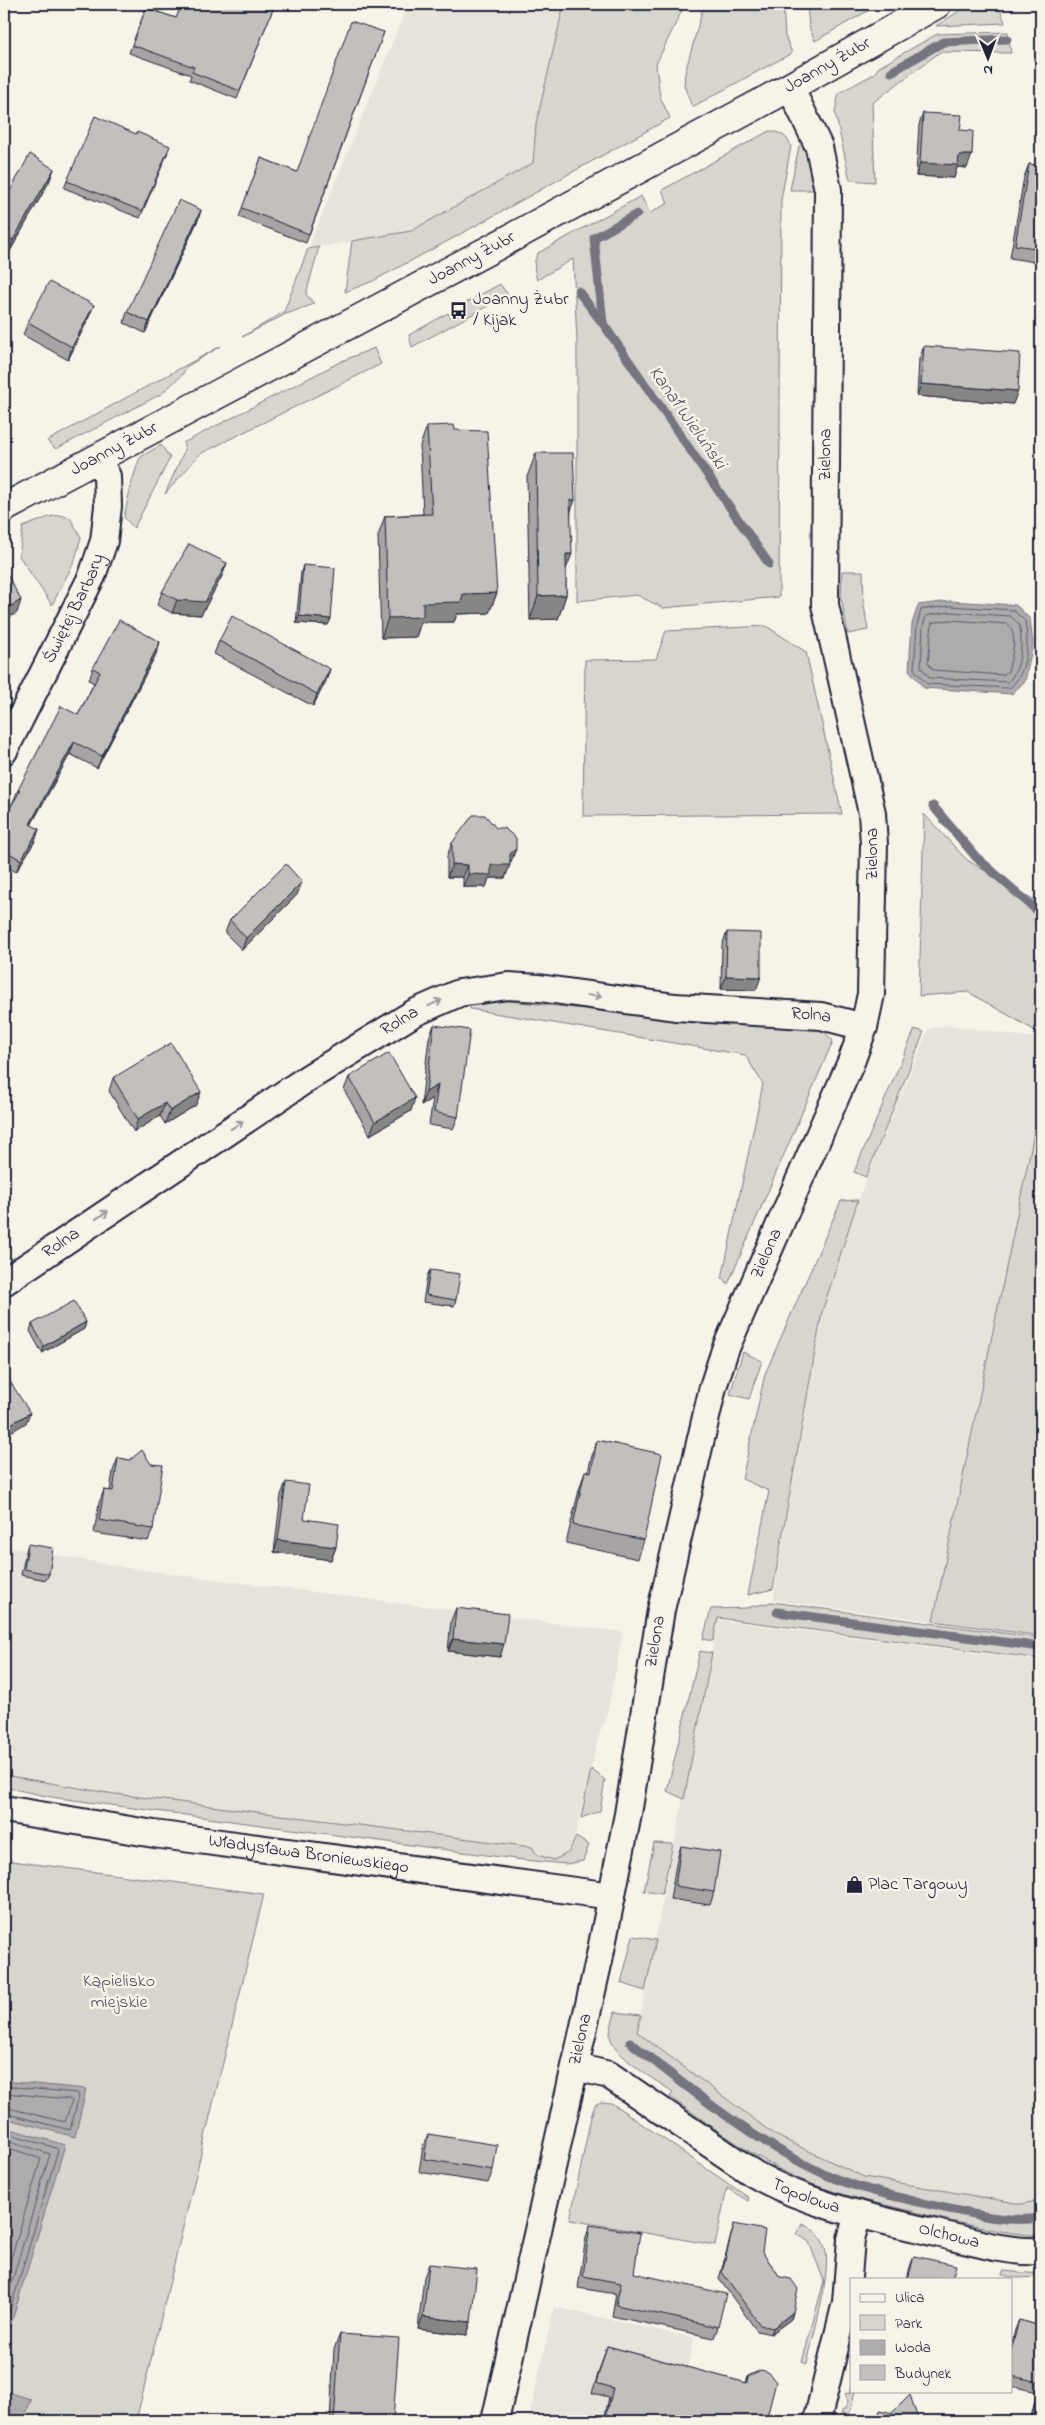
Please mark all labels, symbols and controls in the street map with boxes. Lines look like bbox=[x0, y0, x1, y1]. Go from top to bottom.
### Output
street label: Joanny Żubr bbox=[780, 31, 876, 101]
north arrow bbox=[962, 32, 1012, 82]
text: N bbox=[983, 59, 993, 80]
street label: Joanny Żubr bbox=[424, 225, 521, 293]
place label: Joanny Żubr / Kijak bbox=[473, 287, 569, 334]
bus stop icon: Joanny Żubr / Kijak bbox=[449, 300, 469, 320]
water label: Kanał Wieluński bbox=[641, 361, 734, 476]
street label: Joanny Żubr bbox=[66, 415, 163, 483]
street label: Zielona bbox=[813, 428, 839, 481]
street label: Świętej Barbary bbox=[37, 550, 112, 668]
street label: Zielona bbox=[860, 828, 886, 880]
one-way arrow bbox=[586, 991, 602, 1001]
one-way arrow bbox=[427, 998, 442, 1007]
street label: Rolna bbox=[376, 1000, 424, 1043]
street label: Rolna bbox=[790, 1001, 834, 1031]
one-way arrow bbox=[230, 1120, 244, 1130]
one-way arrow bbox=[95, 1210, 109, 1220]
street label: Rolna bbox=[37, 1221, 85, 1266]
street label: Zielona bbox=[745, 1224, 790, 1283]
street label: Zielona bbox=[639, 1614, 673, 1670]
street label: Władysława Broniewskiego bbox=[207, 1828, 410, 1881]
place label: Plac Targowy bbox=[868, 1872, 967, 1899]
shop icon: Plac Targowy bbox=[844, 1875, 864, 1895]
park label: Kąpielisko miejskie bbox=[83, 1969, 155, 2016]
street label: Zielona bbox=[563, 2011, 600, 2068]
street label: Topolowa bbox=[767, 2172, 843, 2221]
street label: Olchowa bbox=[916, 2216, 982, 2256]
legend bbox=[850, 2278, 1012, 2392]
text: Ulica bbox=[895, 2287, 924, 2309]
text: Park bbox=[895, 2313, 923, 2335]
text: Woda bbox=[895, 2337, 931, 2359]
text: Budynek bbox=[894, 2363, 952, 2386]

